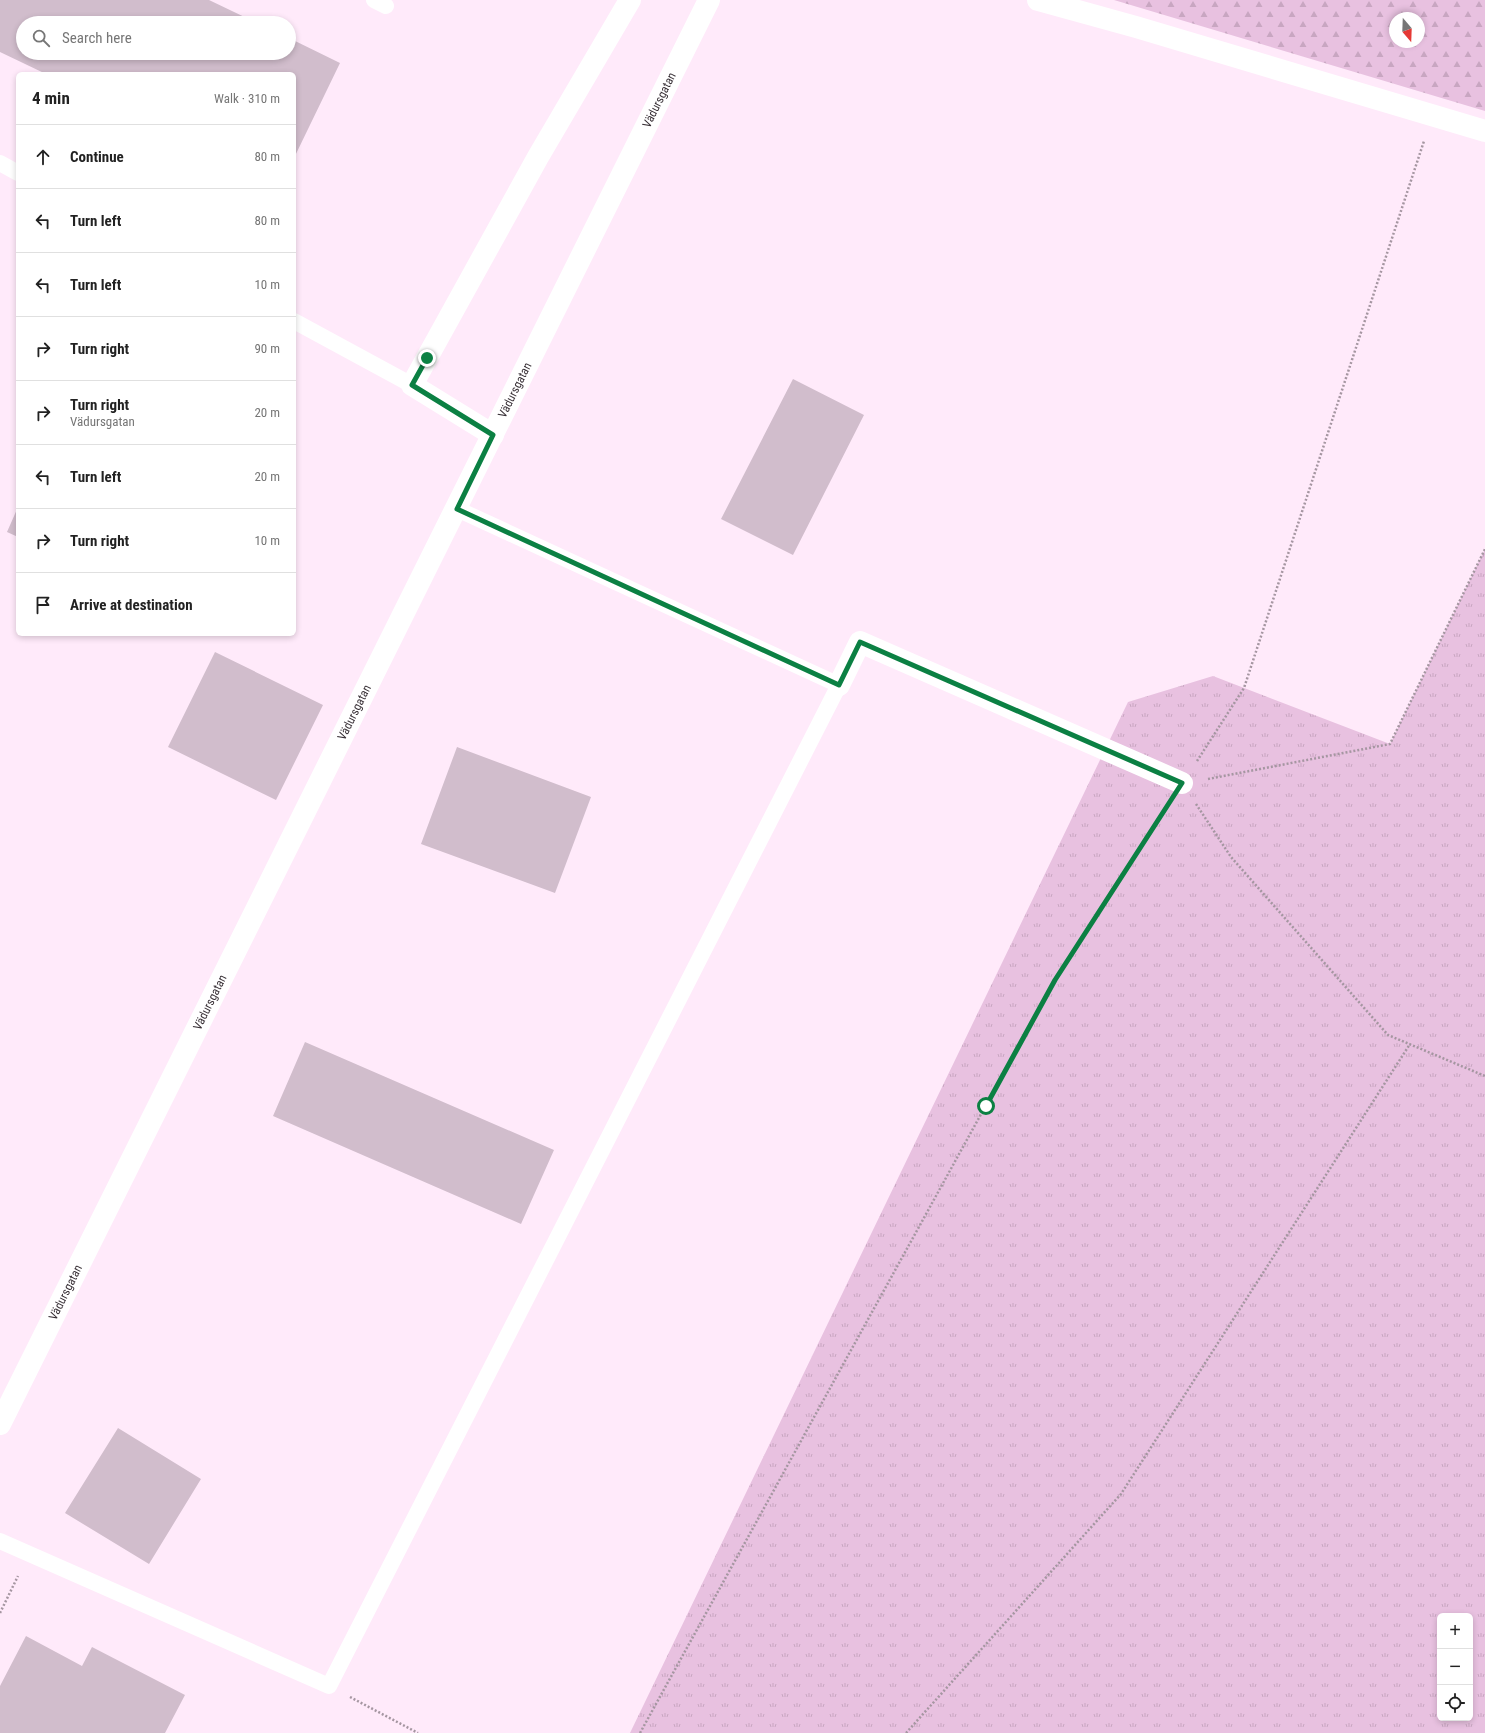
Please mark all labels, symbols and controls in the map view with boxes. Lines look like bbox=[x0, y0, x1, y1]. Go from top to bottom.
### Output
north arrow bbox=[1389, 12, 1425, 48]
search box bbox=[16, 16, 296, 60]
icon: search bbox=[30, 27, 52, 49]
text: Search here bbox=[62, 29, 132, 47]
street label: Vädursgatan bbox=[640, 70, 679, 130]
text: 4 min bbox=[32, 88, 70, 108]
text: Walk · 310 m bbox=[214, 91, 280, 106]
icon: ahead bbox=[32, 146, 54, 168]
text: Continue bbox=[70, 148, 124, 166]
text: 80 m bbox=[254, 149, 280, 164]
icon: left bbox=[32, 210, 54, 232]
text: Turn left bbox=[70, 212, 121, 230]
text: 80 m bbox=[254, 213, 280, 228]
icon: left bbox=[32, 274, 54, 296]
text: Turn left bbox=[70, 276, 121, 294]
text: 10 m bbox=[254, 277, 280, 292]
icon: right bbox=[32, 338, 54, 360]
text: Turn right bbox=[70, 340, 129, 358]
text: 90 m bbox=[254, 341, 280, 356]
route end bbox=[418, 349, 436, 367]
street label: Vädursgatan bbox=[495, 360, 534, 420]
text: Turn right bbox=[70, 396, 129, 414]
icon: right bbox=[32, 402, 54, 424]
text: 20 m bbox=[254, 405, 280, 420]
text: Vädursgatan bbox=[70, 414, 135, 429]
icon: left bbox=[32, 466, 54, 488]
text: Turn left bbox=[70, 468, 121, 486]
text: 20 m bbox=[254, 469, 280, 484]
icon: right bbox=[32, 530, 54, 552]
text: Turn right bbox=[70, 532, 129, 550]
text: 10 m bbox=[254, 533, 280, 548]
icon: arrive bbox=[32, 594, 54, 616]
text: Arrive at destination bbox=[70, 596, 193, 614]
street label: Vädursgatan bbox=[335, 682, 374, 742]
street label: Vädursgatan bbox=[190, 972, 230, 1032]
route start bbox=[977, 1097, 995, 1115]
street label: Vädursgatan bbox=[46, 1262, 85, 1322]
map controls bbox=[1437, 1613, 1473, 1721]
button: + bbox=[1437, 1613, 1473, 1649]
button: − bbox=[1437, 1649, 1473, 1685]
button: locate bbox=[1437, 1685, 1473, 1721]

